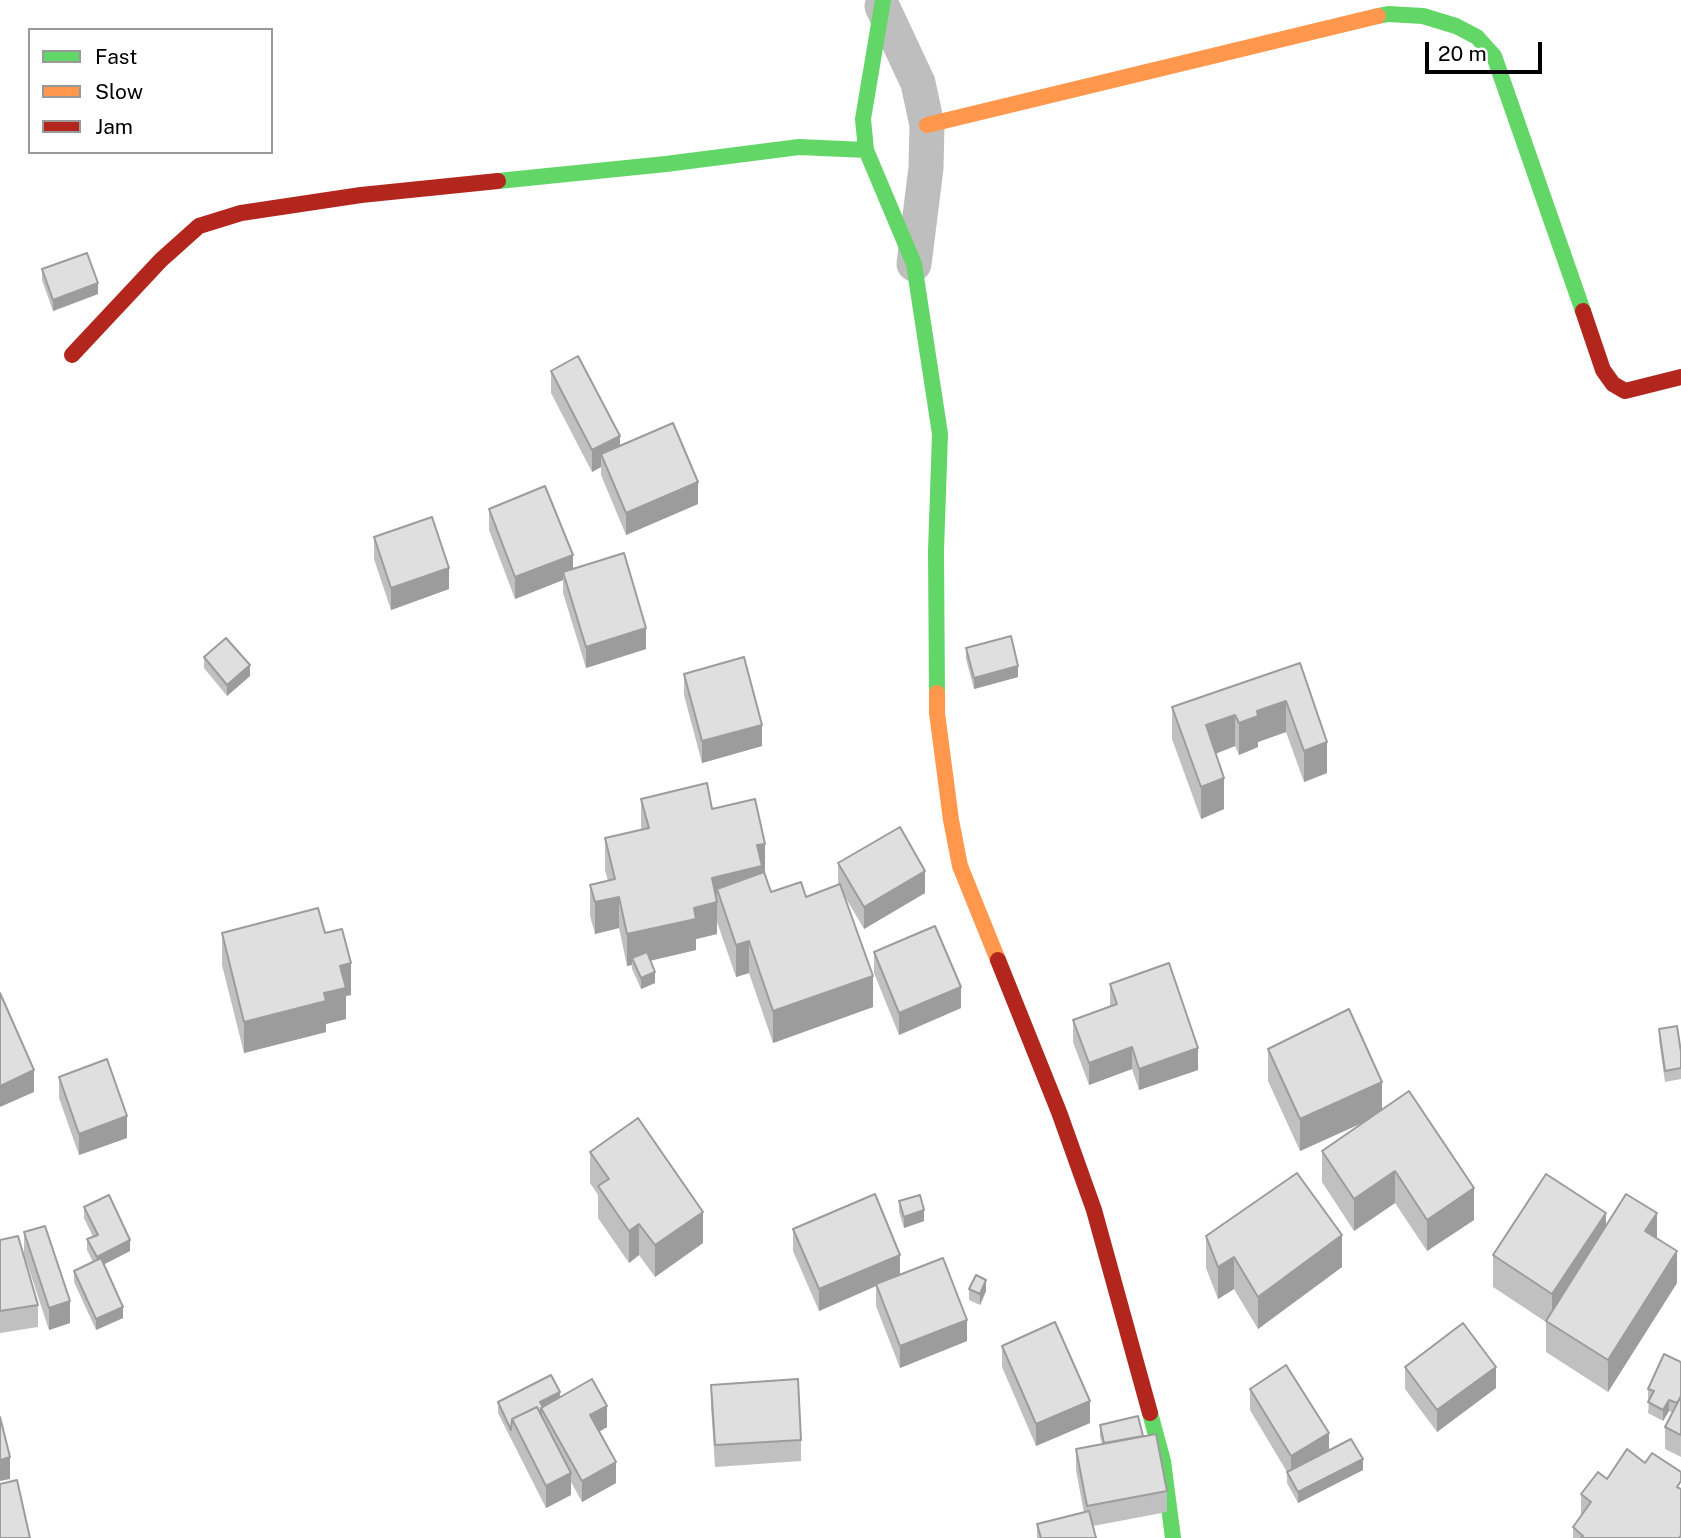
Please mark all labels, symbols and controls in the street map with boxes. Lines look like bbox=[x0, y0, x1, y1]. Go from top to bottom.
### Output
legend bbox=[28, 28, 273, 154]
scale bar bbox=[1429, 28, 1546, 72]
text: 20 m bbox=[1438, 41, 1487, 66]
text: Fast bbox=[95, 44, 137, 69]
text: Slow bbox=[95, 79, 143, 104]
text: Jam bbox=[95, 114, 133, 139]

